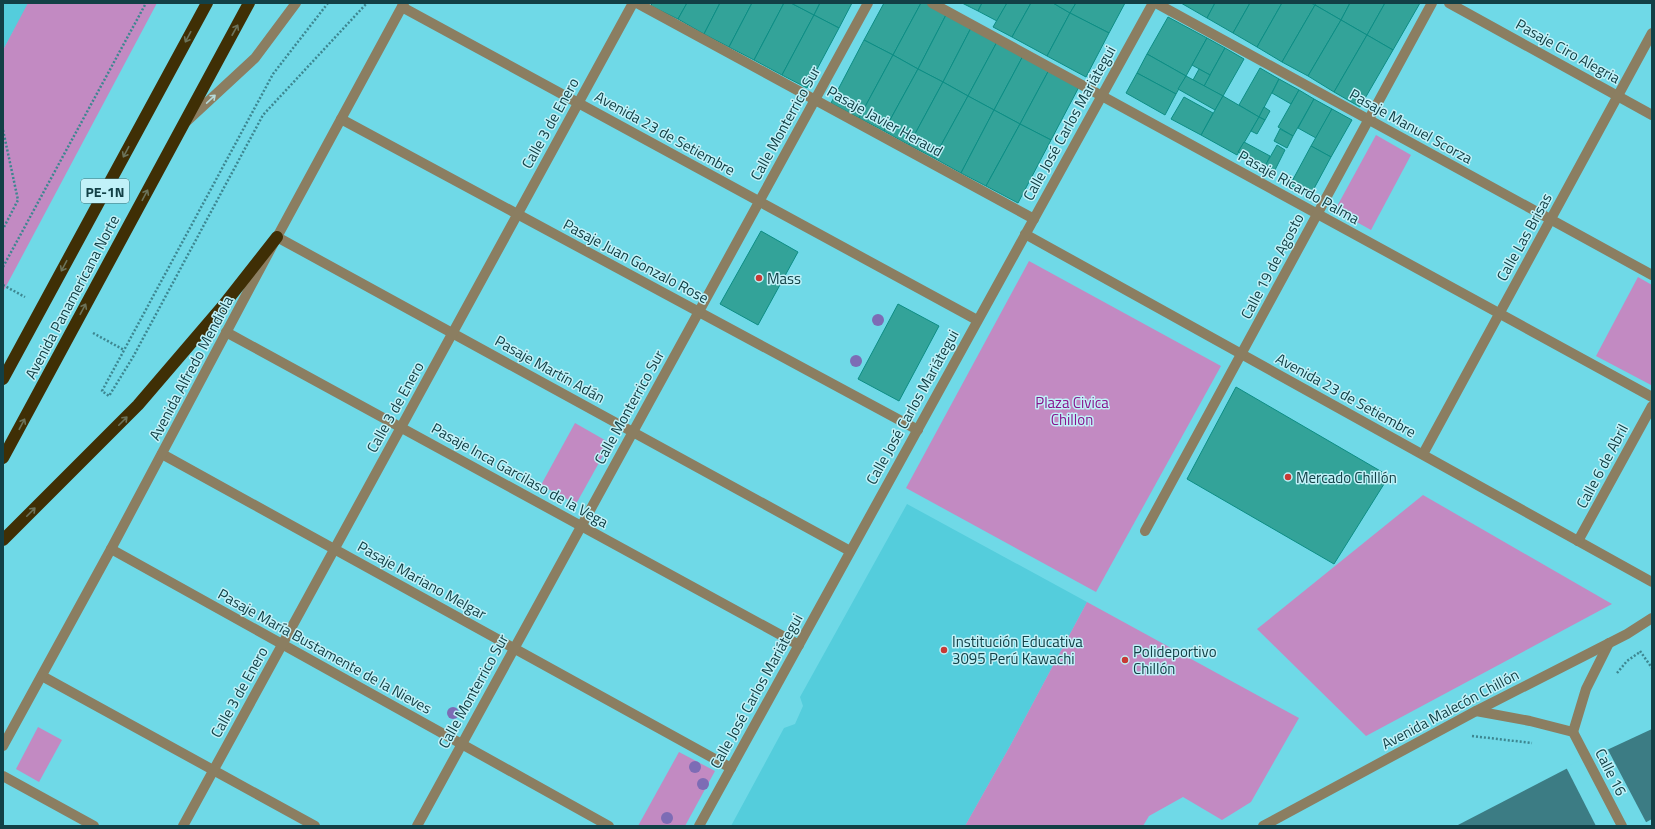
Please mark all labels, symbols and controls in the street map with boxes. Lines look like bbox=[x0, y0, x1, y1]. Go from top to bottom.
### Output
street label: Pasaje Ciro Alegria bbox=[1512, 13, 1625, 90]
one-way arrow bbox=[231, 24, 239, 36]
one-way arrow bbox=[184, 31, 192, 43]
street label: Calle José Carlos Mariátegui bbox=[1017, 41, 1121, 205]
street label: Calle Monterrico Sur bbox=[744, 62, 826, 184]
street label: Calle 3 de Enero bbox=[515, 73, 585, 173]
street label: Pasaje Javier Heraud bbox=[823, 80, 947, 162]
street label: Pasaje Manuel Scorza bbox=[1345, 83, 1477, 170]
street label: Avenida 23 de Setiembre bbox=[591, 85, 739, 181]
one-way arrow bbox=[206, 94, 216, 104]
street label: Pasaje Ricardo Palma bbox=[1234, 144, 1364, 230]
one-way arrow bbox=[122, 145, 130, 157]
road number: PE-1N bbox=[81, 179, 129, 203]
one-way arrow bbox=[142, 189, 149, 201]
street label: Calle Las Brisas bbox=[1490, 189, 1558, 285]
street label: Calle 19 de Agosto bbox=[1234, 209, 1310, 323]
street label: Avenida Panamericana Norte bbox=[19, 211, 125, 383]
street label: Pasaje Juan Gonzalo Rose bbox=[559, 213, 713, 309]
one-way arrow bbox=[60, 260, 68, 272]
place label: Mass bbox=[767, 267, 801, 290]
marker: Mass bbox=[754, 273, 764, 283]
street label: Avenida Alfredo Mendiola bbox=[143, 291, 239, 444]
one-way arrow bbox=[80, 304, 88, 316]
street label: Calle José Carlos Mariátegui bbox=[860, 325, 964, 489]
street label: Pasaje Martín Adán bbox=[491, 329, 609, 409]
street label: Calle Monterrico Sur bbox=[588, 346, 670, 468]
street label: Avenida 23 de Setiembre bbox=[1272, 347, 1420, 443]
street label: Calle 3 de Enero bbox=[360, 357, 430, 457]
park label: Plaza Civica Chillon bbox=[1035, 391, 1109, 431]
one-way arrow bbox=[118, 416, 128, 425]
street label: Pasaje Inca Garcilaso de la Vega bbox=[427, 417, 613, 534]
one-way arrow bbox=[18, 418, 26, 430]
street label: Calle 6 de Abril bbox=[1570, 420, 1634, 512]
place label: Mercado Chillón bbox=[1296, 466, 1397, 489]
marker: Mercado Chillón bbox=[1283, 472, 1293, 482]
one-way arrow bbox=[26, 507, 36, 517]
street label: Pasaje Mariano Melgar bbox=[353, 535, 491, 625]
street label: Pasaje María Bustamente de la Nieves bbox=[214, 582, 436, 720]
street label: Calle José Carlos Mariátegui bbox=[704, 609, 808, 773]
street label: Calle Monterrico Sur bbox=[432, 630, 514, 752]
place label: Institución Educativa 3095 Perú Kawachi bbox=[952, 630, 1083, 670]
place label: Polideportivo Chillón bbox=[1133, 640, 1217, 680]
street label: Calle 3 de Enero bbox=[204, 642, 274, 742]
marker: Institución Educativa 3095 Perú Kawachi bbox=[939, 645, 949, 655]
marker: Polideportivo Chillón bbox=[1120, 655, 1130, 665]
street label: Avenida Malecón Chillón bbox=[1377, 663, 1523, 755]
street label: Calle 16 bbox=[1589, 744, 1633, 800]

